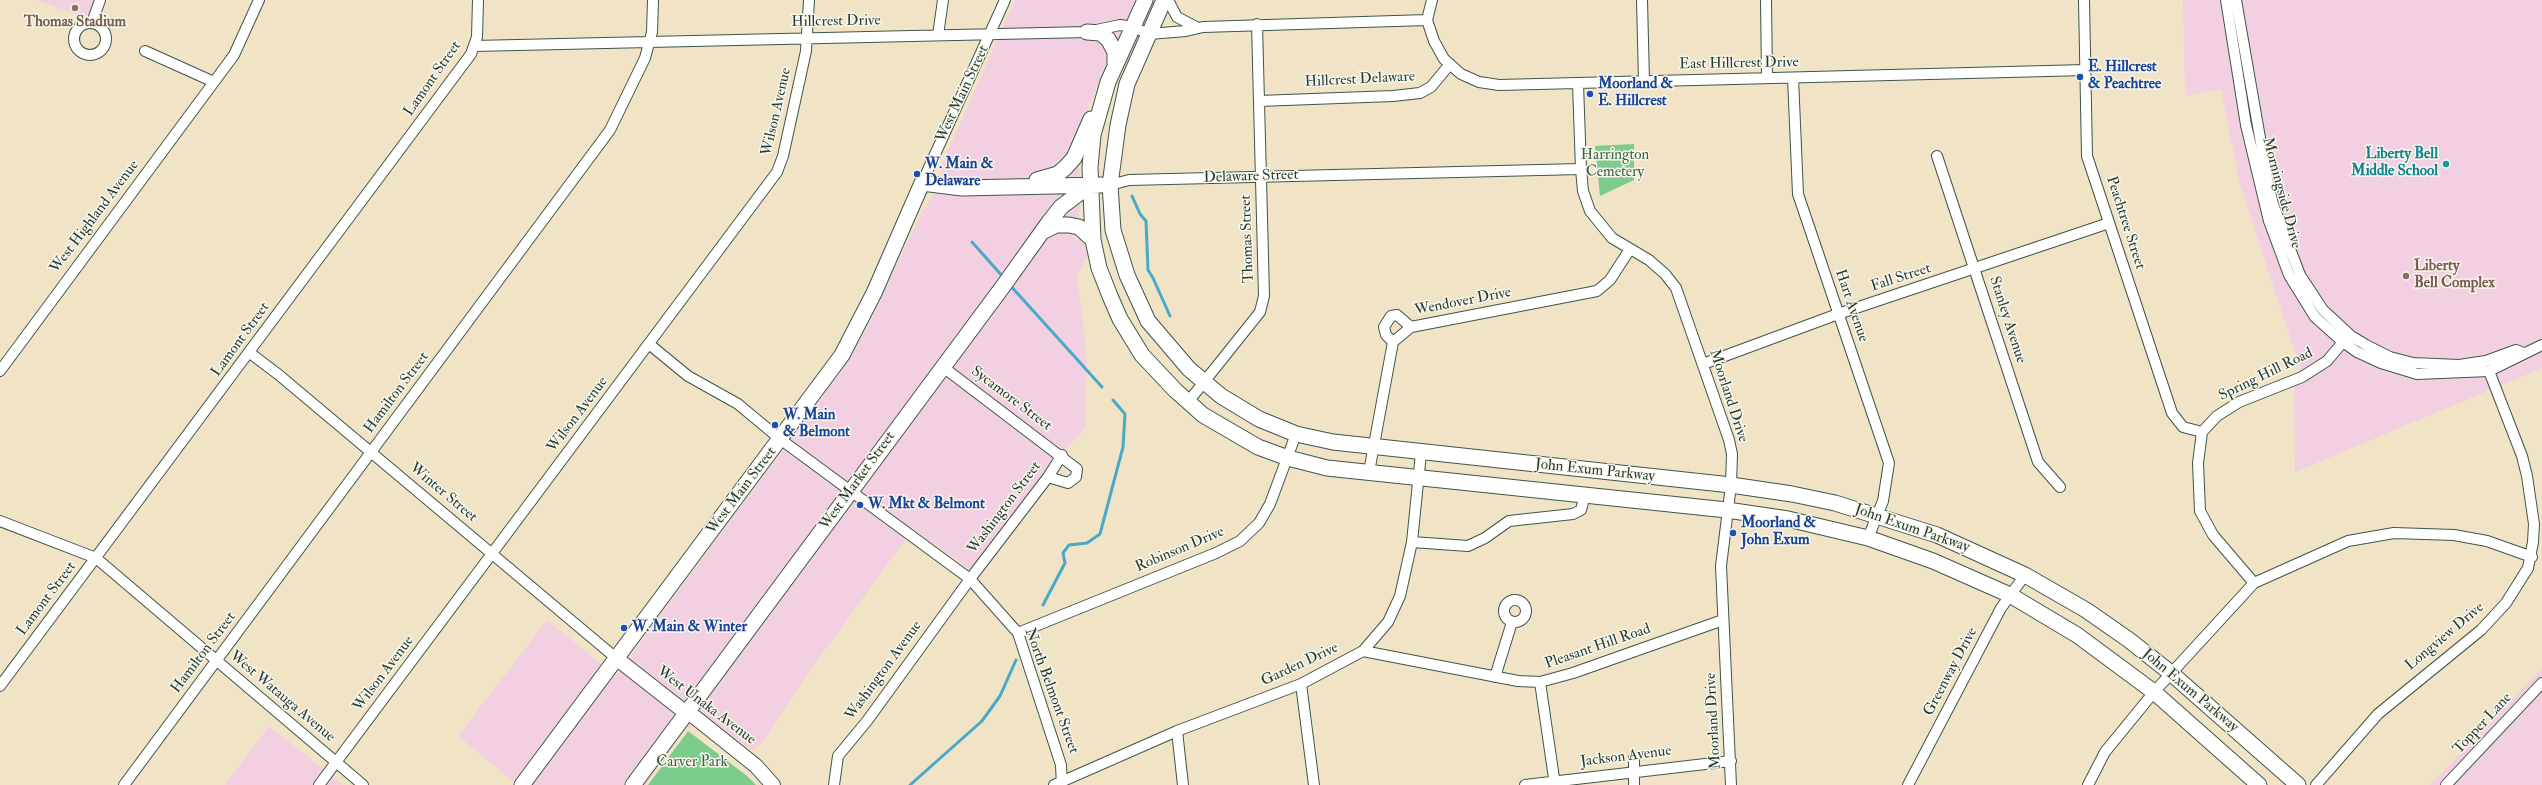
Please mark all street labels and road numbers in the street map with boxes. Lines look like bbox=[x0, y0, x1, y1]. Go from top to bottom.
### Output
street label: Hillcrest Drive bbox=[791, 12, 881, 32]
street label: Lamont Street bbox=[400, 38, 466, 120]
street label: West Main Street bbox=[933, 43, 993, 145]
street label: East Hillcrest Drive bbox=[1679, 54, 1799, 74]
street label: Wilson Avenue bbox=[758, 66, 796, 158]
street label: Hillcrest Delaware bbox=[1304, 68, 1416, 92]
street label: Morningside Drive bbox=[2258, 136, 2304, 250]
street label: West Highland Avenue bbox=[47, 157, 143, 277]
street label: Delaware Street bbox=[1203, 166, 1299, 188]
street label: Peachtree Street bbox=[2101, 174, 2149, 272]
street label: Thomas Street bbox=[1237, 194, 1259, 284]
street label: Fall Street bbox=[1869, 260, 1933, 296]
street label: Hart Avenue bbox=[1830, 267, 1872, 345]
street label: Stanley Avenue bbox=[1984, 274, 2030, 366]
street label: Wendover Drive bbox=[1413, 284, 1513, 320]
street label: Lamont Street bbox=[208, 299, 274, 381]
street label: Spring Hill Road bbox=[2216, 345, 2316, 405]
street label: Moorland Drive bbox=[1704, 347, 1752, 445]
street label: Hamilton Street bbox=[361, 349, 433, 437]
street label: Sycamore Street bbox=[967, 363, 1055, 435]
street label: Wilson Avenue bbox=[544, 374, 612, 456]
street label: West Market Street bbox=[816, 428, 900, 534]
street label: West Main Street bbox=[703, 444, 781, 538]
street label: John Exum Parkway bbox=[1534, 456, 1656, 486]
street label: Washington Street bbox=[964, 458, 1046, 558]
street label: Winter Street bbox=[405, 459, 481, 527]
street label: John Exum Parkway bbox=[1852, 501, 1972, 557]
street label: Robinson Drive bbox=[1133, 523, 1227, 577]
street label: Lamont Street bbox=[13, 559, 81, 639]
street label: Longview Drive bbox=[2402, 599, 2488, 675]
street label: Hamilton Street bbox=[168, 609, 240, 697]
street label: Washington Avenue bbox=[842, 618, 926, 724]
street label: Pleasant Hill Road bbox=[1543, 621, 1653, 673]
street label: Greenway Drive bbox=[1920, 625, 1982, 719]
street label: North Belmont Street bbox=[1020, 626, 1082, 756]
street label: Wilson Avenue bbox=[350, 633, 418, 715]
street label: Garden Drive bbox=[1259, 639, 1341, 691]
street label: John Exum Parkway bbox=[2138, 645, 2242, 737]
street label: West Watauga Avenue bbox=[226, 648, 338, 746]
street label: West Unaka Avenue bbox=[653, 663, 759, 749]
street label: Moorland Drive bbox=[1702, 672, 1726, 770]
street label: Topper Lane bbox=[2450, 689, 2516, 759]
street label: Jackson Avenue bbox=[1579, 742, 1673, 772]

